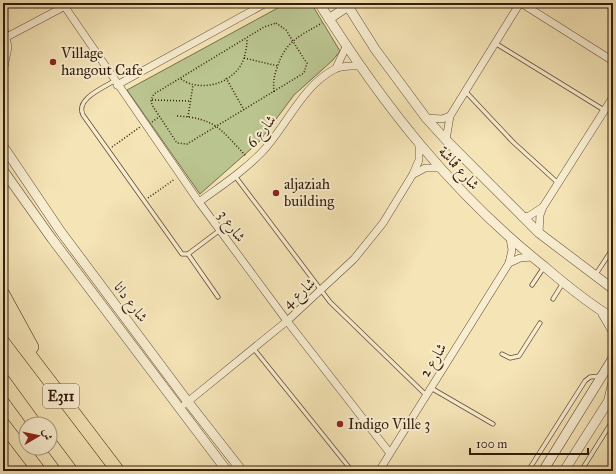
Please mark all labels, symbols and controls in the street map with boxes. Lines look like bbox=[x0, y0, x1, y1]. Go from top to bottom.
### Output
place label: Village hangout Cafe bbox=[60, 44, 143, 79]
marker: Village hangout Cafe bbox=[48, 57, 58, 67]
street label: شارع 6 bbox=[242, 111, 283, 154]
street label: شارع قماشة bbox=[432, 142, 483, 196]
place label: aljaziah building bbox=[284, 175, 335, 210]
marker: aljaziah building bbox=[271, 188, 281, 198]
street label: شارع 3 bbox=[211, 206, 250, 248]
street label: شارع 4 bbox=[279, 274, 322, 315]
street label: شارع دانا bbox=[107, 278, 152, 328]
street label: شارع 2 bbox=[416, 340, 454, 382]
road number: E311 bbox=[43, 384, 79, 408]
place label: Indigo Ville 3 bbox=[348, 415, 430, 433]
north arrow bbox=[18, 416, 58, 456]
marker: Indigo Ville 3 bbox=[335, 419, 345, 429]
text: ش bbox=[40, 428, 55, 441]
scale bar bbox=[470, 430, 588, 456]
text: 100 m bbox=[476, 437, 507, 451]

